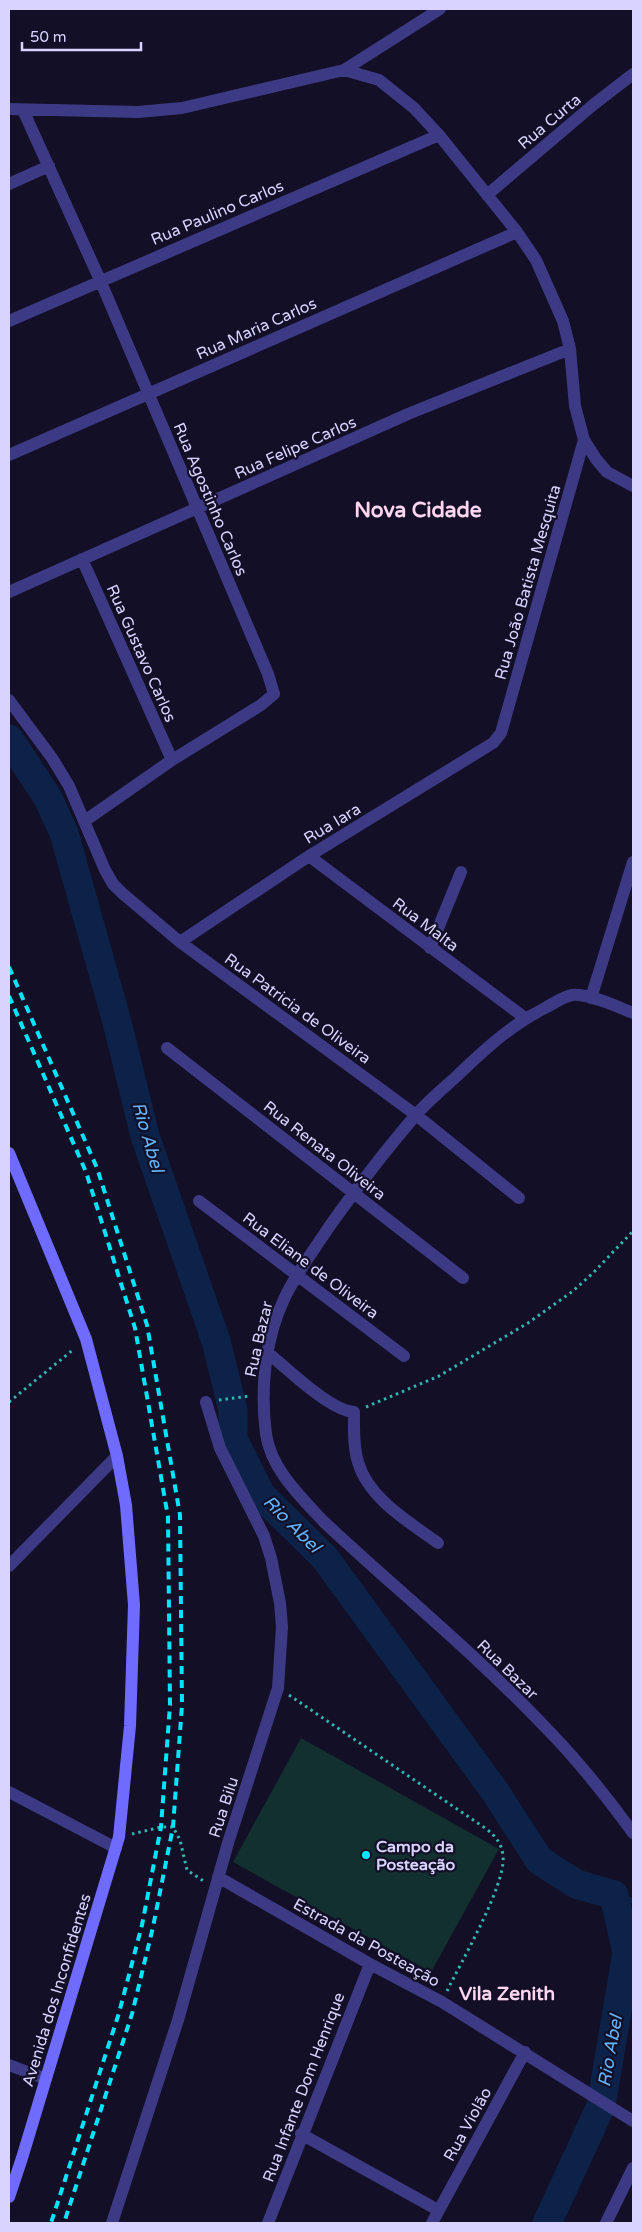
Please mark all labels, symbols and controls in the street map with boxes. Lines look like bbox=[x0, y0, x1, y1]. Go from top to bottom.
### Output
scale bar bbox=[22, 20, 141, 52]
text: 50 m bbox=[30, 28, 67, 46]
street label: Rua Curta bbox=[514, 90, 585, 154]
street label: Rua Paulino Carlos bbox=[148, 176, 287, 250]
street label: Rua Maria Carlos bbox=[193, 293, 320, 364]
street label: Rua Felipe Carlos bbox=[231, 412, 359, 484]
street label: Rua Agostinho Carlos bbox=[169, 420, 251, 579]
street label: Rua João Batista Mesquita bbox=[490, 482, 565, 682]
district label: Nova Cidade bbox=[354, 498, 482, 523]
street label: Rua Gustavo Carlos bbox=[102, 581, 180, 725]
street label: Rua Iara bbox=[300, 799, 365, 849]
street label: Rua Malta bbox=[388, 893, 462, 956]
street label: Rua Patricia de Oliveira bbox=[220, 949, 374, 1069]
street label: Rua Renata Oliveira bbox=[259, 1097, 390, 1205]
water label: Rio Abel bbox=[127, 1099, 169, 1177]
street label: Rua Eliane de Oliveira bbox=[238, 1208, 382, 1323]
street label: Rua Bazar bbox=[241, 1298, 278, 1379]
water label: Rio Abel bbox=[259, 1491, 327, 1559]
street label: Rua Bazar bbox=[472, 1636, 543, 1704]
street label: Rua Bilu bbox=[205, 1774, 243, 1840]
place label: Campo da Posteação bbox=[376, 1837, 455, 1875]
marker: Campo da Posteação bbox=[360, 1849, 372, 1861]
street label: Avenida dos Inconfidentes bbox=[18, 1891, 96, 2089]
street label: Estrada da Posteação bbox=[290, 1894, 443, 1992]
district label: Vila Zenith bbox=[459, 1983, 555, 2005]
street label: Rua Infante Dom Henrique bbox=[258, 1990, 349, 2185]
water label: Rio Abel bbox=[593, 2011, 628, 2089]
street label: Rua Violão bbox=[439, 2084, 496, 2165]

